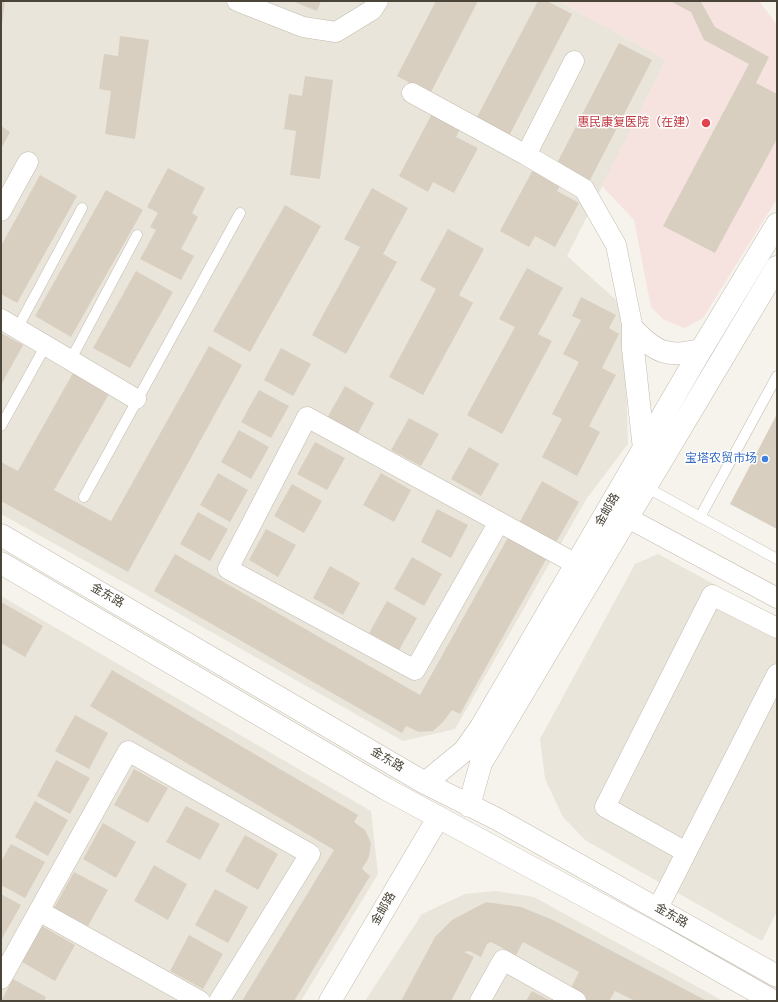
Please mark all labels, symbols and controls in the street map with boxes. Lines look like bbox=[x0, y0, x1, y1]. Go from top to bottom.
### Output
place label: 惠民康复医院（在建） bbox=[577, 116, 697, 130]
marker: 惠民康复医院（在建） bbox=[700, 117, 712, 129]
place label: 宝塔农贸市场 bbox=[685, 452, 757, 466]
marker: 宝塔农贸市场 bbox=[760, 454, 770, 464]
street label: 金邮路 bbox=[593, 491, 623, 529]
street label: 金东路 bbox=[88, 581, 126, 611]
street label: 金东路 bbox=[368, 745, 406, 775]
street label: 金邮路 bbox=[369, 890, 399, 928]
street label: 金东路 bbox=[652, 901, 690, 931]

